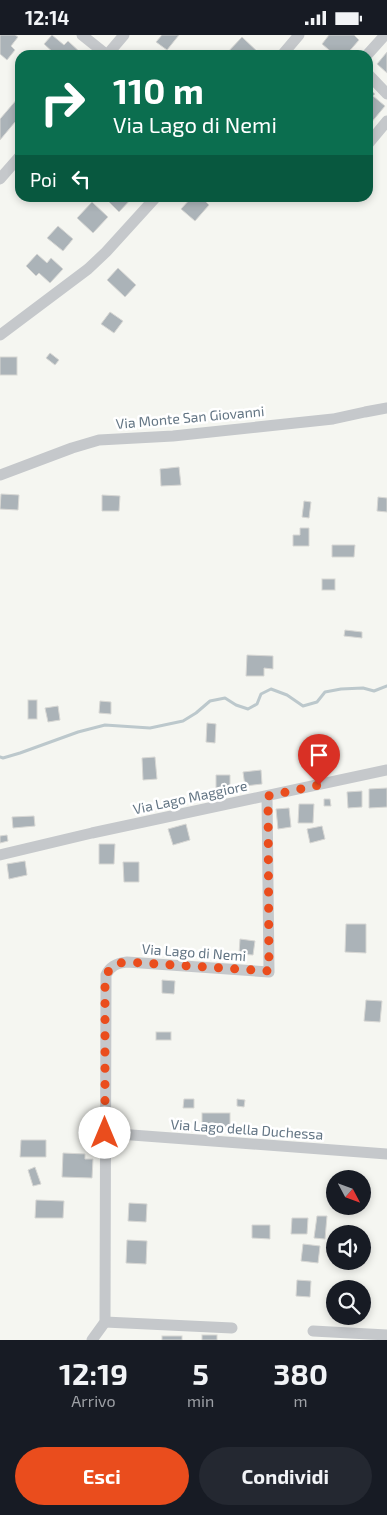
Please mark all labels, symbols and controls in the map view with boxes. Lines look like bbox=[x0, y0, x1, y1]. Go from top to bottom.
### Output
text: 12:14 bbox=[25, 6, 69, 29]
text: 110 m bbox=[113, 69, 204, 111]
icon: right bbox=[30, 70, 95, 135]
text: Via Lago di Nemi bbox=[113, 111, 277, 137]
icon: left bbox=[67, 165, 95, 193]
text: Poi bbox=[30, 168, 57, 191]
street label: Via Monte San Giovanni bbox=[115, 402, 265, 432]
pin bbox=[298, 734, 340, 785]
icon: arrive bbox=[305, 741, 333, 769]
street label: Via Lago Maggiore bbox=[131, 777, 249, 817]
street label: Via Lago di Nemi bbox=[141, 940, 247, 964]
position arrow bbox=[78, 1106, 130, 1158]
street label: Via Lago della Duchessa bbox=[170, 1115, 324, 1143]
north arrow bbox=[326, 1170, 371, 1215]
map controls bbox=[326, 1170, 371, 1325]
button: sound bbox=[326, 1225, 371, 1270]
button: search bbox=[326, 1280, 371, 1325]
text: 12:19 bbox=[59, 1355, 128, 1391]
text: 5 bbox=[192, 1355, 209, 1391]
text: 380 bbox=[273, 1355, 328, 1391]
text: Arrivo bbox=[71, 1391, 116, 1410]
text: min bbox=[187, 1391, 214, 1410]
text: m bbox=[294, 1391, 308, 1410]
button: Esci bbox=[15, 1447, 189, 1505]
button: Condividi bbox=[199, 1447, 372, 1505]

